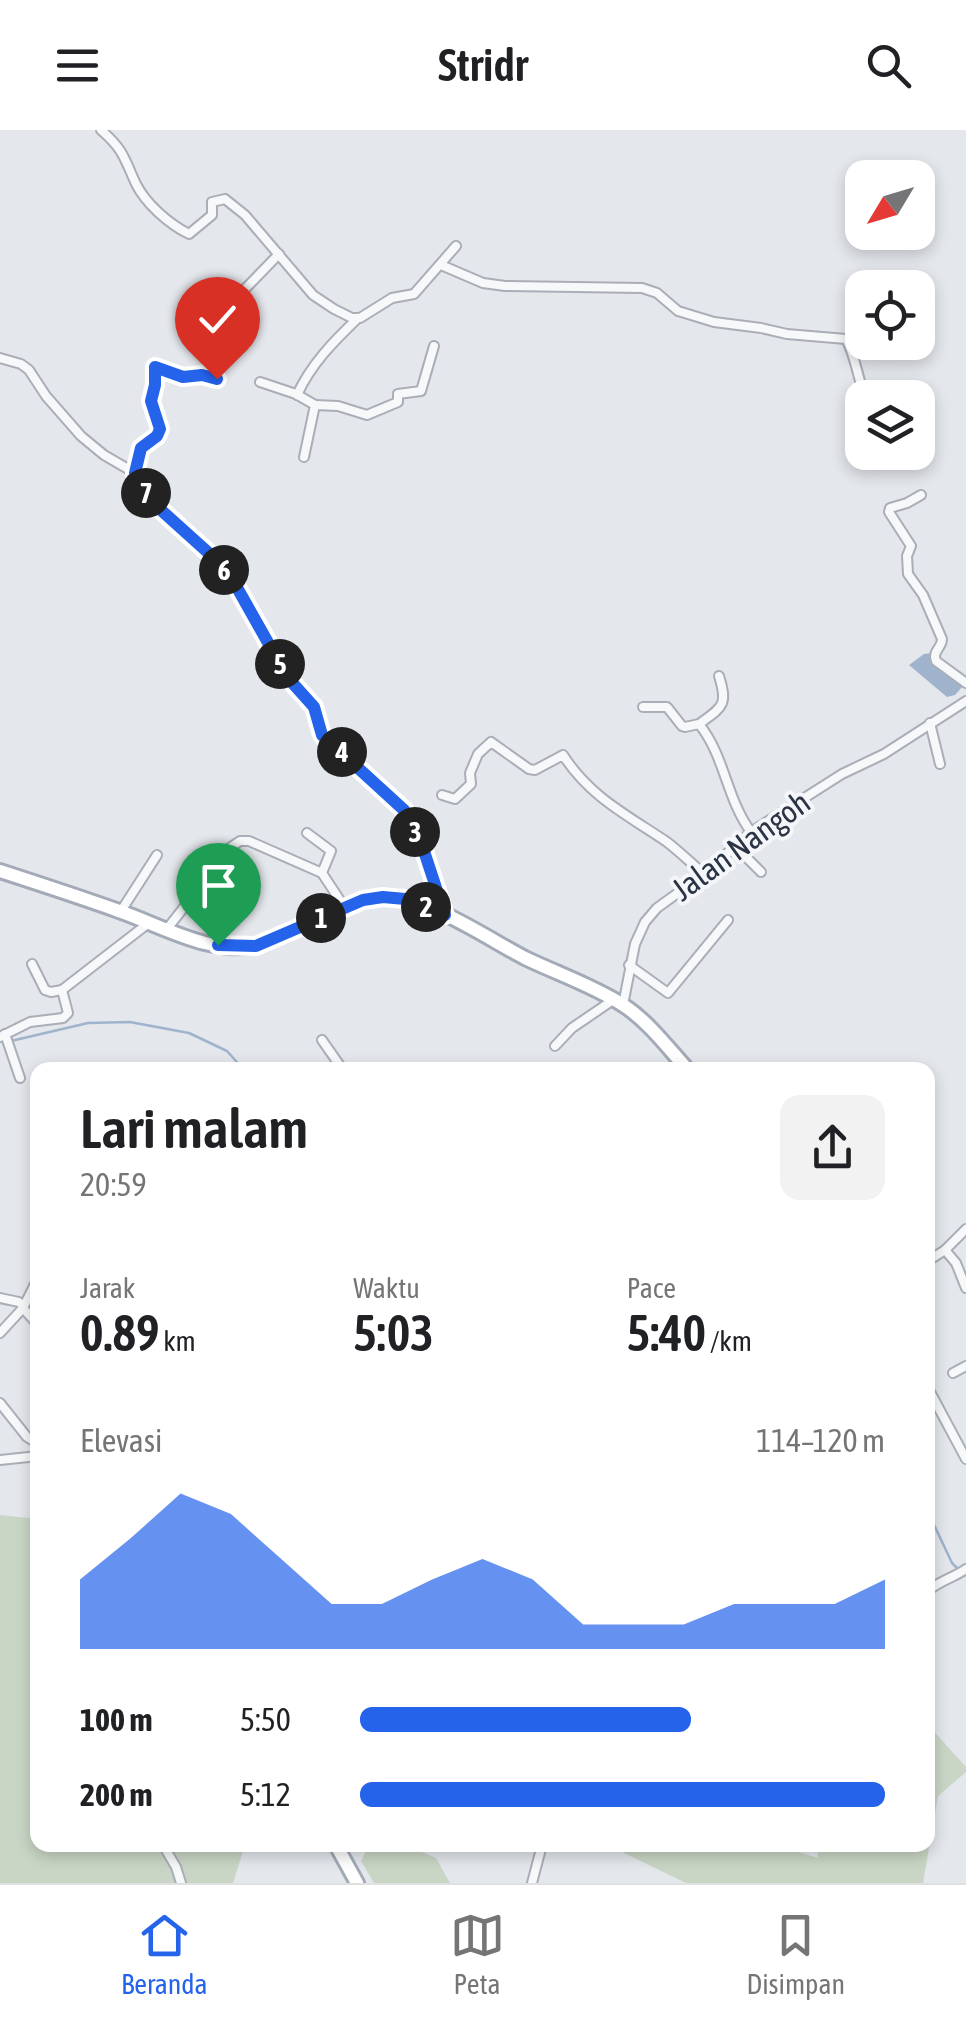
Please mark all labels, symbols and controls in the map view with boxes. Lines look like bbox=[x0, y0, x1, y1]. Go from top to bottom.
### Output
icon: menu bbox=[50, 38, 105, 93]
icon: search bbox=[861, 38, 916, 93]
text: Stridr bbox=[438, 39, 528, 91]
north arrow bbox=[845, 160, 935, 250]
map controls bbox=[845, 160, 935, 470]
button: locate bbox=[845, 270, 935, 360]
pin bbox=[175, 277, 260, 380]
icon: check bbox=[190, 292, 245, 347]
button: layers bbox=[845, 380, 935, 470]
pin: 7 bbox=[121, 468, 171, 518]
text: 7 bbox=[139, 477, 153, 509]
pin: 6 bbox=[199, 545, 249, 595]
text: 6 bbox=[217, 554, 231, 586]
pin: 5 bbox=[255, 639, 305, 689]
text: 5 bbox=[273, 648, 287, 680]
pin: 4 bbox=[317, 727, 367, 777]
text: 4 bbox=[335, 736, 349, 768]
street label: Jalan Nangoh bbox=[665, 783, 817, 908]
pin: 3 bbox=[390, 807, 440, 857]
text: 3 bbox=[408, 816, 422, 848]
pin bbox=[176, 843, 261, 946]
icon: arrive bbox=[191, 858, 246, 913]
pin: 2 bbox=[401, 882, 451, 932]
text: 2 bbox=[419, 891, 433, 923]
pin: 1 bbox=[296, 893, 346, 943]
text: 1 bbox=[314, 902, 328, 934]
button: share bbox=[780, 1095, 885, 1200]
text: Lari malam bbox=[80, 1097, 308, 1160]
text: 20:59 bbox=[80, 1166, 147, 1203]
text: Jarak bbox=[80, 1272, 135, 1304]
text: Waktu bbox=[353, 1272, 420, 1304]
text: Pace bbox=[627, 1272, 676, 1304]
text: 0.89 bbox=[80, 1304, 159, 1362]
text: 5:03 bbox=[353, 1304, 434, 1362]
text: 5:40 bbox=[627, 1304, 706, 1362]
text: km bbox=[159, 1325, 196, 1357]
text: /km bbox=[706, 1325, 752, 1357]
text: Elevasi bbox=[80, 1422, 162, 1459]
text: 114–120 m bbox=[756, 1422, 885, 1459]
text: 100 m bbox=[80, 1701, 153, 1738]
text: 5:50 bbox=[240, 1701, 291, 1738]
text: 200 m bbox=[80, 1776, 153, 1813]
text: 5:12 bbox=[240, 1776, 291, 1813]
tab: Beranda bbox=[121, 1908, 208, 2000]
tab: Peta bbox=[450, 1908, 505, 2000]
tab: Disimpan bbox=[747, 1908, 845, 2000]

